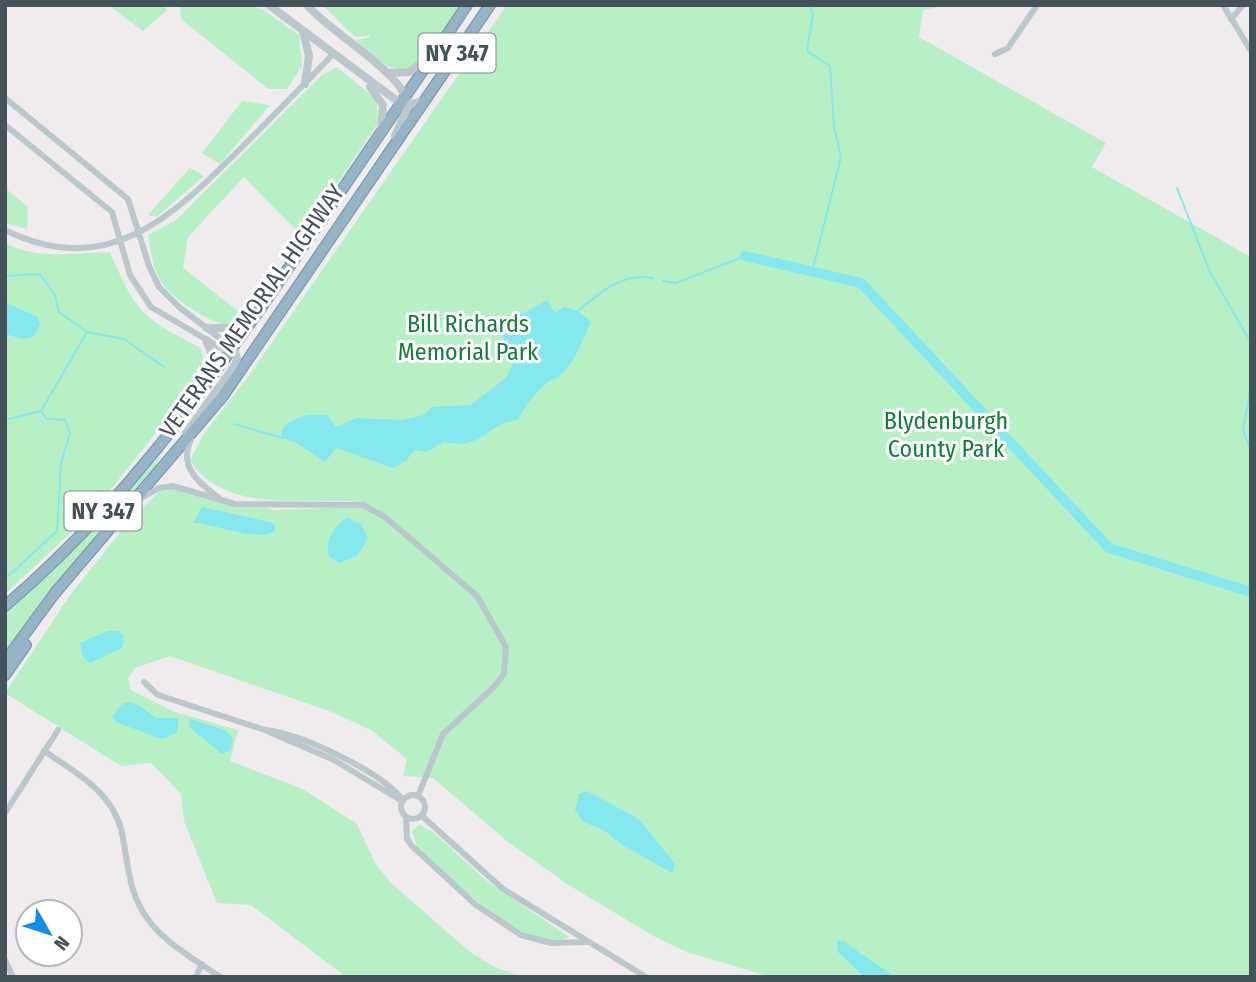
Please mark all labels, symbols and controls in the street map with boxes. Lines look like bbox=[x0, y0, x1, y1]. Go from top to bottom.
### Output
road number: NY 347 bbox=[419, 34, 496, 72]
street label: VETERANS MEMORIAL HIGHWAY bbox=[154, 179, 350, 443]
park label: Bill Richards Memorial Park bbox=[398, 310, 539, 366]
park label: Blydenburgh County Park bbox=[884, 407, 1008, 463]
road number: NY 347 bbox=[64, 491, 142, 530]
north arrow bbox=[14, 898, 84, 968]
text: N bbox=[49, 932, 74, 955]

